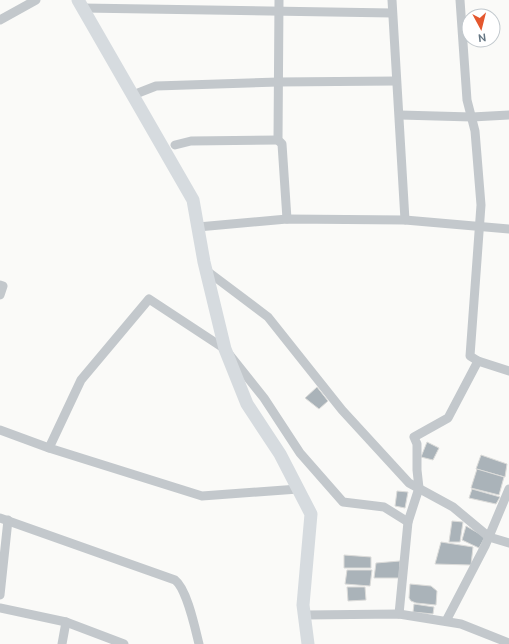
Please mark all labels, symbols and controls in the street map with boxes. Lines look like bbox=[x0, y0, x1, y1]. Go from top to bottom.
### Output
north arrow bbox=[461, 8, 501, 48]
text: N bbox=[477, 31, 487, 44]

